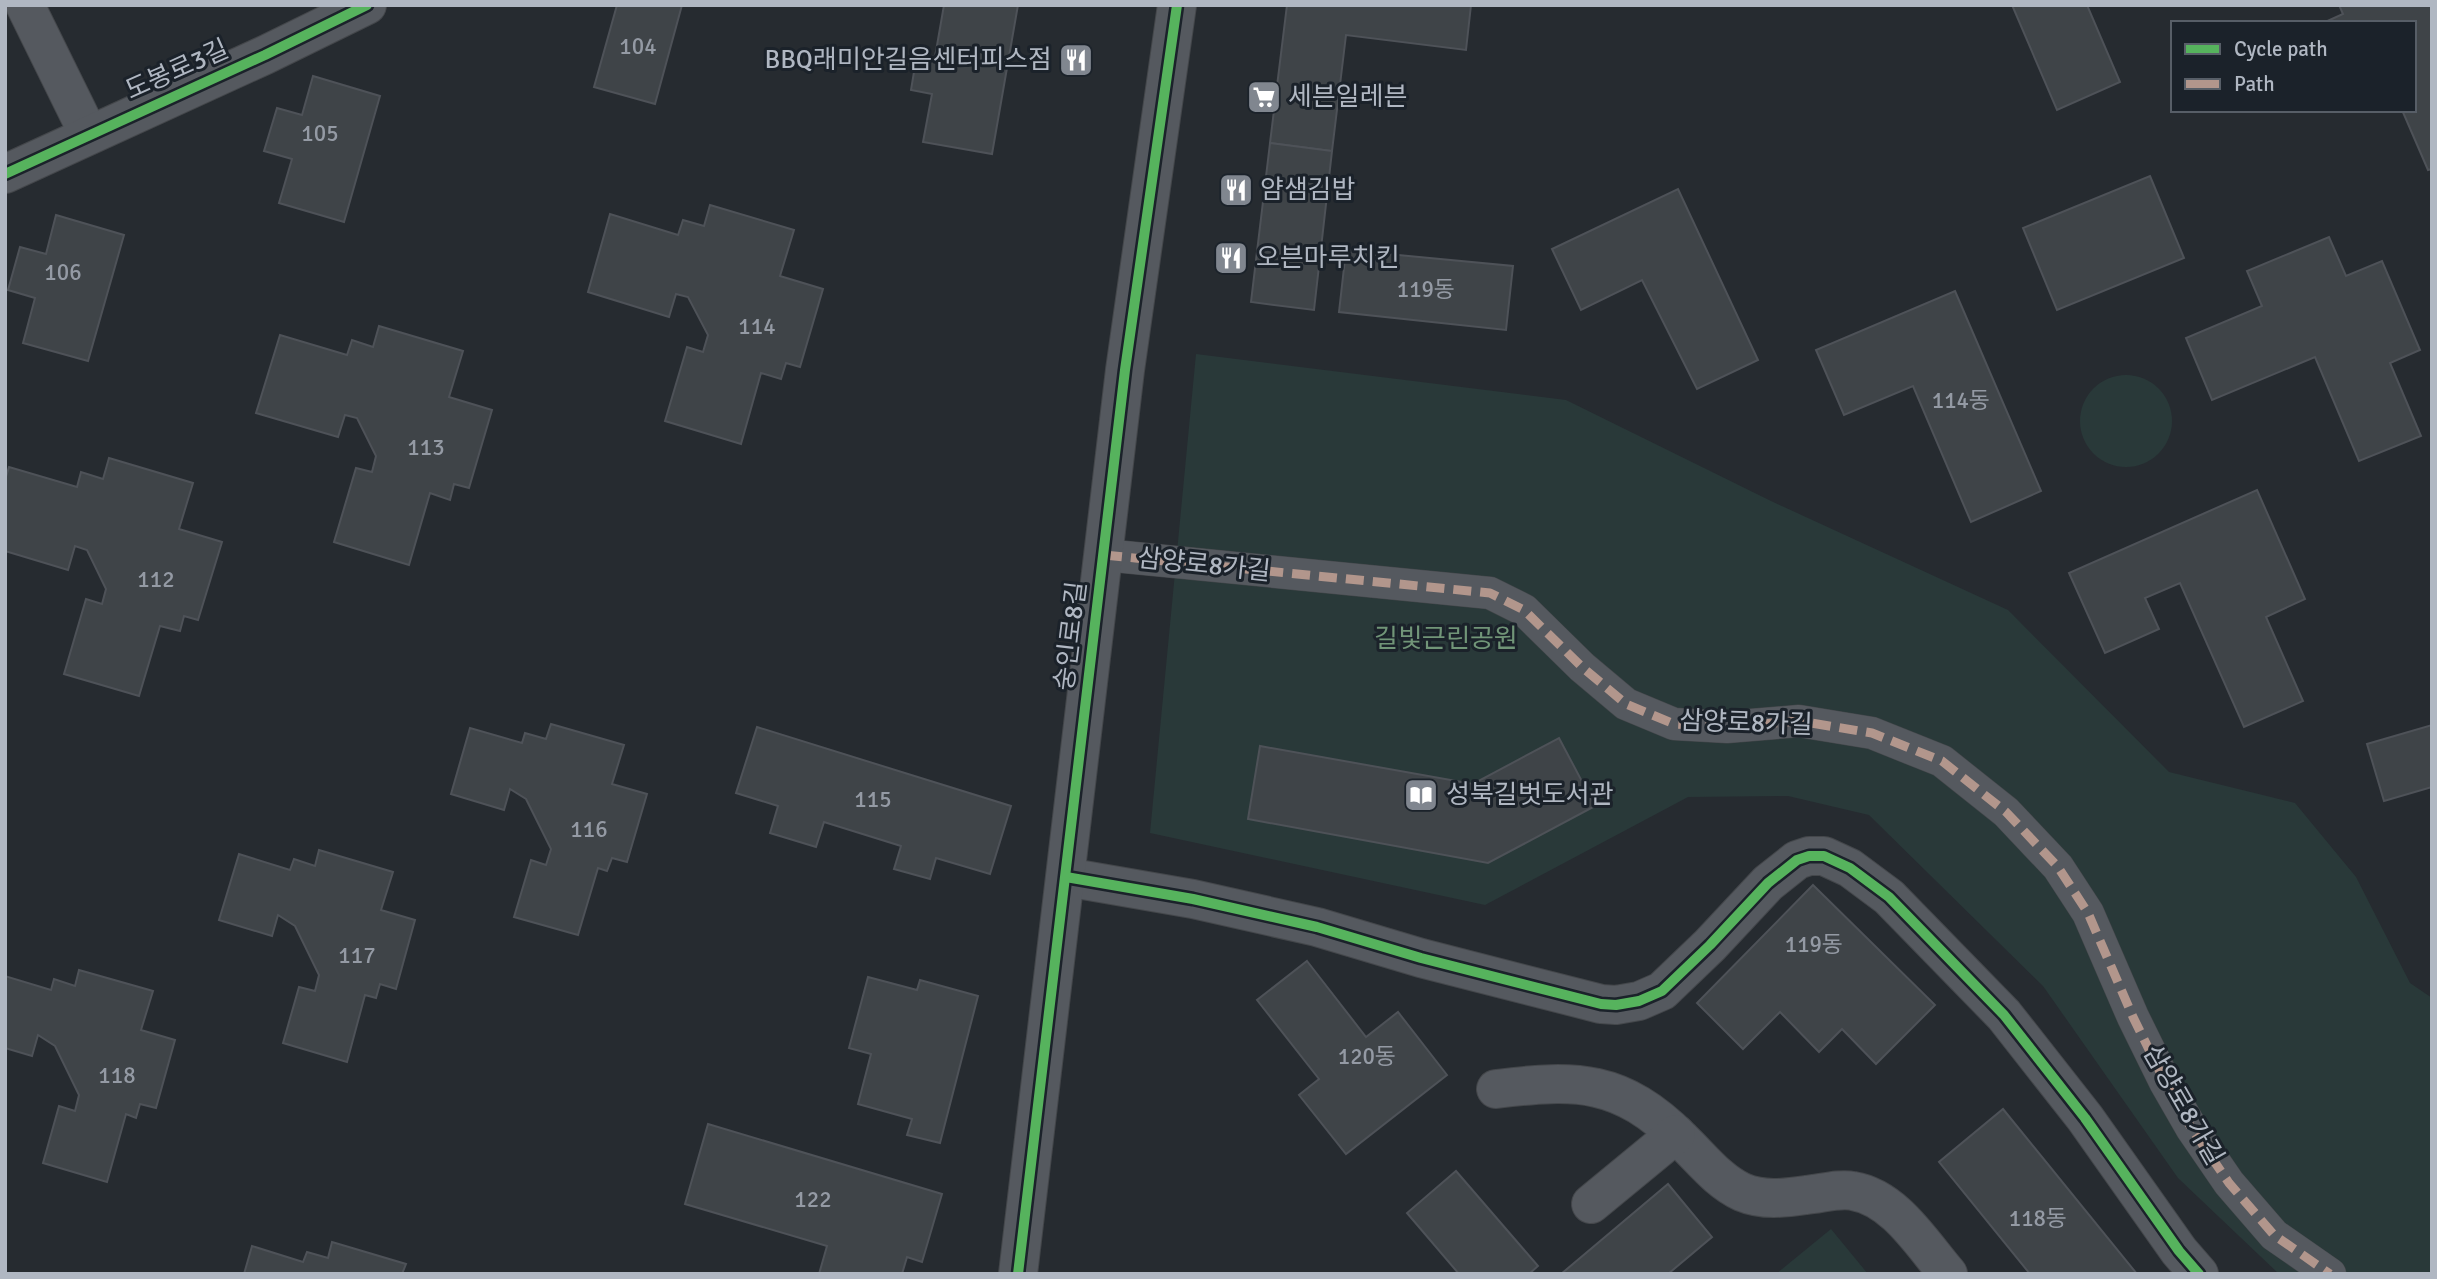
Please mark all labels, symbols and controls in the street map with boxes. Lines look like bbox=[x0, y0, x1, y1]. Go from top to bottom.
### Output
legend bbox=[2171, 21, 2416, 112]
house number: 104 bbox=[619, 32, 657, 61]
street label: 도봉로3길 bbox=[120, 33, 234, 107]
text: Cycle path bbox=[2234, 36, 2328, 62]
restaurant icon: BBQ래미안길음센터피스점 bbox=[1057, 41, 1095, 79]
place label: BBQ래미안길음센터피스점 bbox=[765, 44, 1052, 76]
text: Path bbox=[2234, 71, 2275, 97]
supermarket icon: 세븐일레븐 bbox=[1245, 78, 1283, 116]
place label: 세븐일레븐 bbox=[1288, 81, 1408, 113]
house number: 105 bbox=[301, 119, 339, 148]
restaurant icon: 얌샘김밥 bbox=[1217, 171, 1255, 209]
place label: 얌샘김밥 bbox=[1260, 174, 1356, 206]
restaurant icon: 오븐마루치킨 bbox=[1212, 239, 1250, 277]
place label: 오븐마루치킨 bbox=[1256, 242, 1400, 274]
house number: 106 bbox=[44, 258, 82, 287]
house number: 119동 bbox=[1397, 275, 1455, 304]
house number: 114 bbox=[738, 312, 776, 341]
house number: 114동 bbox=[1932, 386, 1990, 415]
house number: 113 bbox=[407, 433, 445, 462]
street label: 삼양로8가길 bbox=[1136, 542, 1272, 588]
house number: 112 bbox=[137, 565, 175, 594]
street label: 숭인로8길 bbox=[1048, 580, 1094, 692]
park label: 길빛근린공원 bbox=[1374, 623, 1518, 655]
street label: 삼양로8가길 bbox=[1679, 705, 1813, 741]
library icon: 성북길벗도서관 bbox=[1402, 776, 1440, 814]
place label: 성북길벗도서관 bbox=[1446, 779, 1614, 811]
house number: 115 bbox=[854, 785, 892, 814]
house number: 116 bbox=[570, 815, 608, 844]
house number: 119동 bbox=[1785, 930, 1843, 959]
house number: 117 bbox=[338, 941, 376, 970]
street label: 삼양로8가길 bbox=[2136, 1039, 2230, 1171]
house number: 120동 bbox=[1338, 1042, 1396, 1071]
house number: 118 bbox=[98, 1061, 136, 1090]
house number: 122 bbox=[794, 1185, 832, 1214]
house number: 118동 bbox=[2009, 1204, 2067, 1233]

